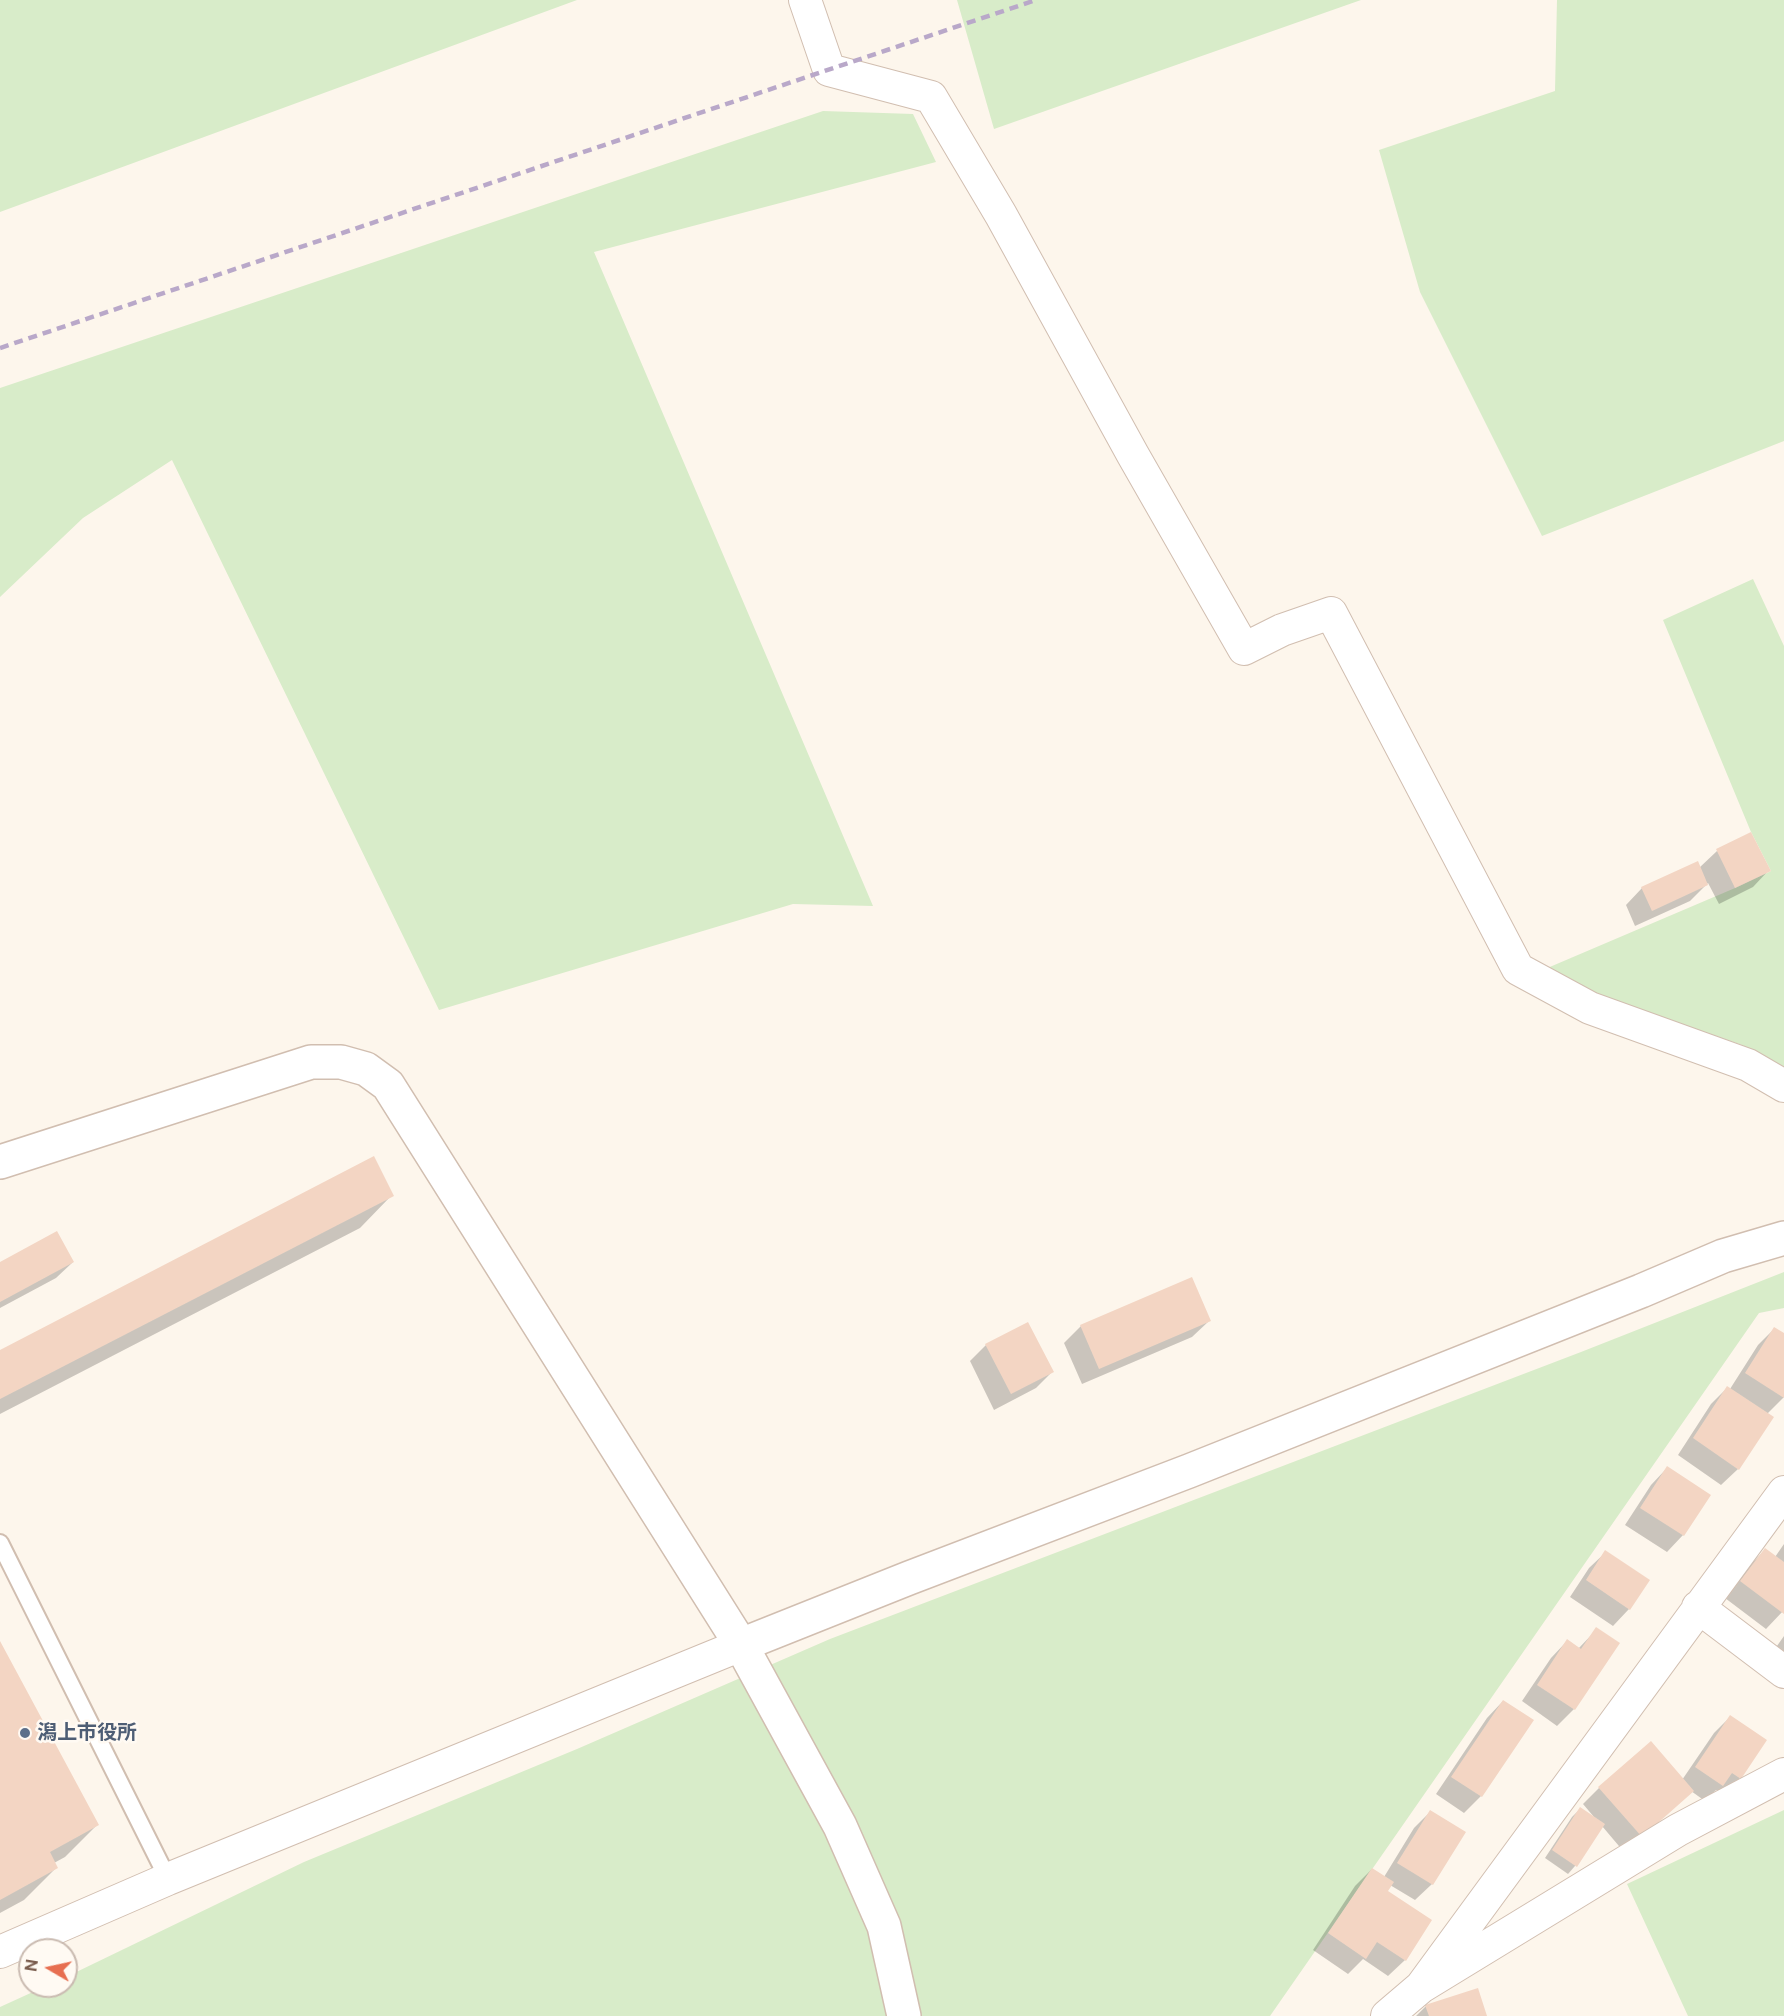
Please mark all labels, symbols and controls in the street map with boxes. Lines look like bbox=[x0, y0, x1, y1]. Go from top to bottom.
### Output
place label: 潟上市役所 bbox=[37, 1721, 137, 1745]
marker: 潟上市役所 bbox=[18, 1726, 32, 1740]
north arrow bbox=[18, 1938, 78, 1998]
text: N bbox=[21, 1958, 42, 1973]

